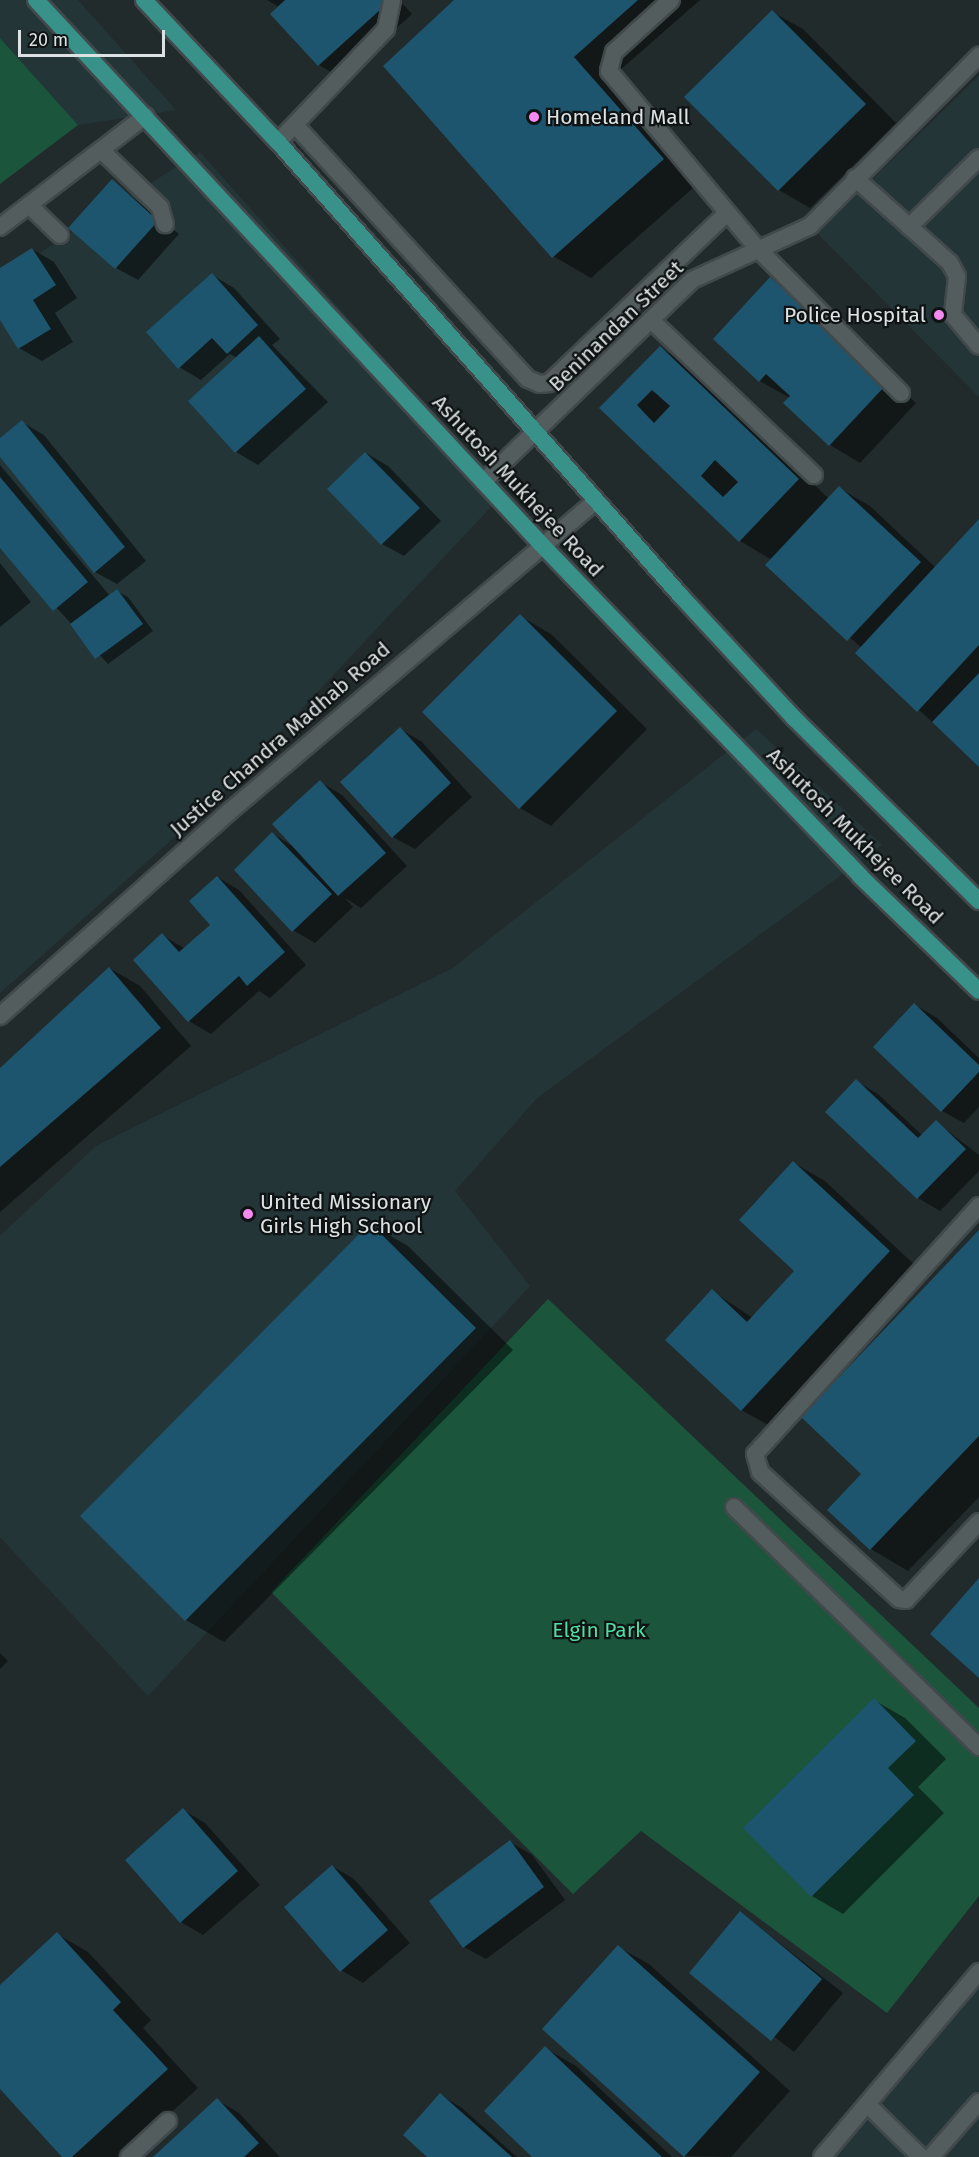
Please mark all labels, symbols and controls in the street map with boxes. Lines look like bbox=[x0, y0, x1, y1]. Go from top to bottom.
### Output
scale bar bbox=[21, 18, 168, 56]
text: 20 m bbox=[29, 29, 68, 51]
place label: Homeland Mall bbox=[546, 104, 690, 130]
marker: Homeland Mall bbox=[527, 110, 541, 124]
street label: Beninandan Street bbox=[543, 255, 689, 397]
place label: Police Hospital bbox=[784, 302, 926, 328]
marker: Police Hospital bbox=[930, 306, 948, 324]
street label: Ashutosh Mukhejee Road bbox=[427, 390, 609, 582]
street label: Justice Chandra Madhab Road bbox=[165, 636, 395, 842]
street label: Ashutosh Mukhejee Road bbox=[761, 742, 949, 930]
place label: United Missionary Girls High School bbox=[260, 1189, 431, 1239]
marker: United Missionary Girls High School bbox=[241, 1207, 255, 1221]
park label: Elgin Park bbox=[552, 1617, 646, 1643]

